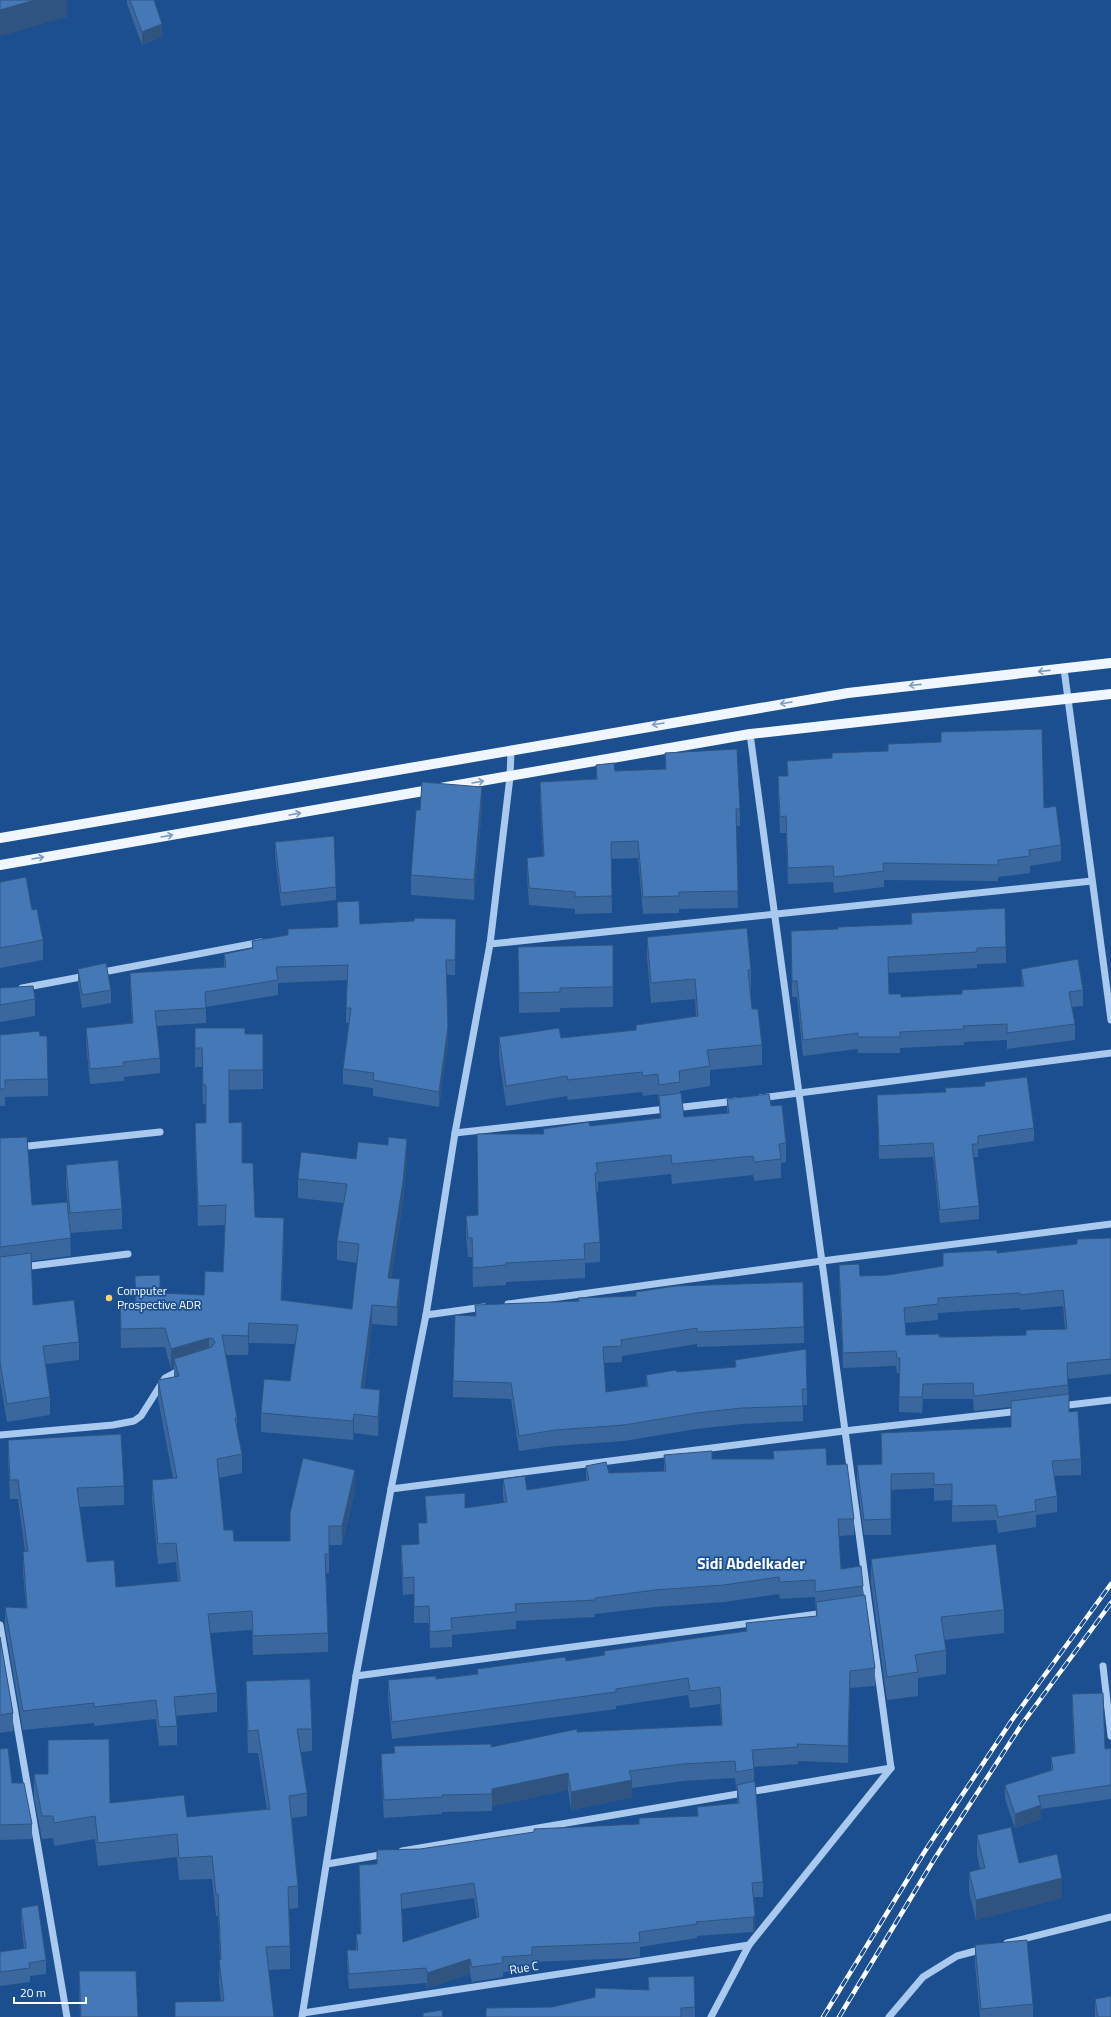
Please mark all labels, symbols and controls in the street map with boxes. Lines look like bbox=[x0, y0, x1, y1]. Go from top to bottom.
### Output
one-way arrow bbox=[1038, 667, 1051, 675]
one-way arrow bbox=[909, 681, 922, 689]
one-way arrow bbox=[780, 699, 793, 707]
one-way arrow bbox=[652, 720, 665, 728]
one-way arrow bbox=[471, 778, 484, 786]
one-way arrow bbox=[288, 810, 301, 818]
one-way arrow bbox=[160, 832, 173, 840]
one-way arrow bbox=[32, 854, 45, 862]
place label: Computer Prospective ADR bbox=[117, 1281, 201, 1314]
marker: Computer Prospective ADR bbox=[104, 1293, 114, 1303]
district label: Sidi Abdelkader bbox=[697, 1551, 805, 1575]
street label: Rue C bbox=[508, 1956, 540, 1979]
scale bar bbox=[14, 1979, 86, 2005]
text: 20 m bbox=[20, 1983, 46, 2002]

